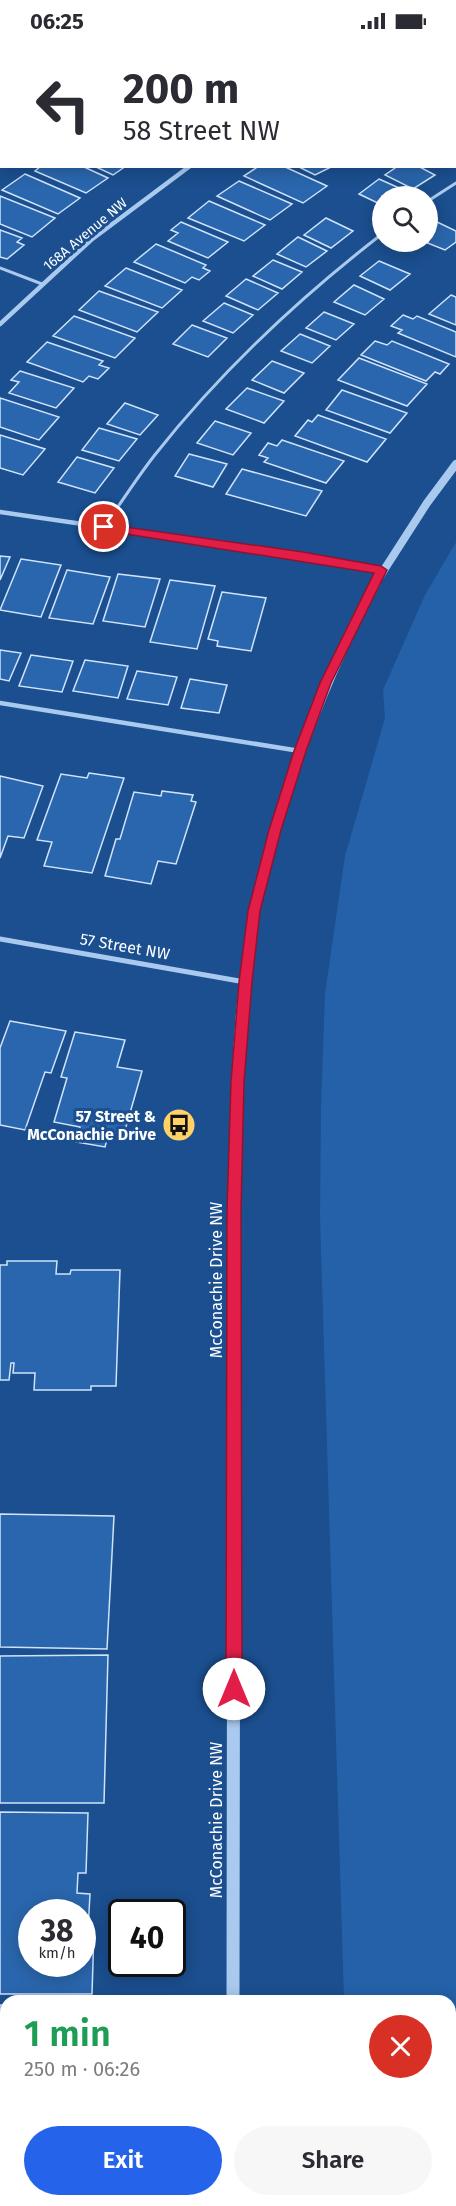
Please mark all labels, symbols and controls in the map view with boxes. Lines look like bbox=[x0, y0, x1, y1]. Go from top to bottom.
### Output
text: 06:25 bbox=[30, 8, 84, 35]
text: 200 m bbox=[123, 64, 239, 114]
icon: left bbox=[24, 66, 102, 144]
text: 58 Street NW bbox=[123, 115, 280, 147]
map controls bbox=[372, 186, 438, 252]
button: search bbox=[372, 186, 438, 252]
street label: 168A Avenue NW bbox=[40, 194, 131, 274]
pin bbox=[78, 501, 129, 552]
icon: arrive bbox=[87, 510, 120, 543]
street label: 57 Street NW bbox=[79, 929, 171, 964]
place label: 57 Street & McConachie Drive bbox=[27, 1107, 156, 1144]
bus stop icon: 57 Street & McConachie Drive bbox=[161, 1107, 197, 1143]
street label: McConachie Drive NW bbox=[207, 1202, 226, 1358]
position arrow bbox=[202, 1657, 266, 1721]
street label: McConachie Drive NW bbox=[207, 1742, 226, 1898]
speed limit sign: 40 bbox=[108, 1899, 186, 1977]
text: 38 bbox=[40, 1913, 74, 1949]
text: km/h bbox=[38, 1944, 76, 1962]
text: 1 min bbox=[24, 2012, 111, 2056]
button: close bbox=[369, 2015, 432, 2078]
text: 250 m · 06:26 bbox=[24, 2057, 140, 2081]
button: Exit bbox=[24, 2126, 222, 2195]
button: Share bbox=[234, 2126, 432, 2195]

